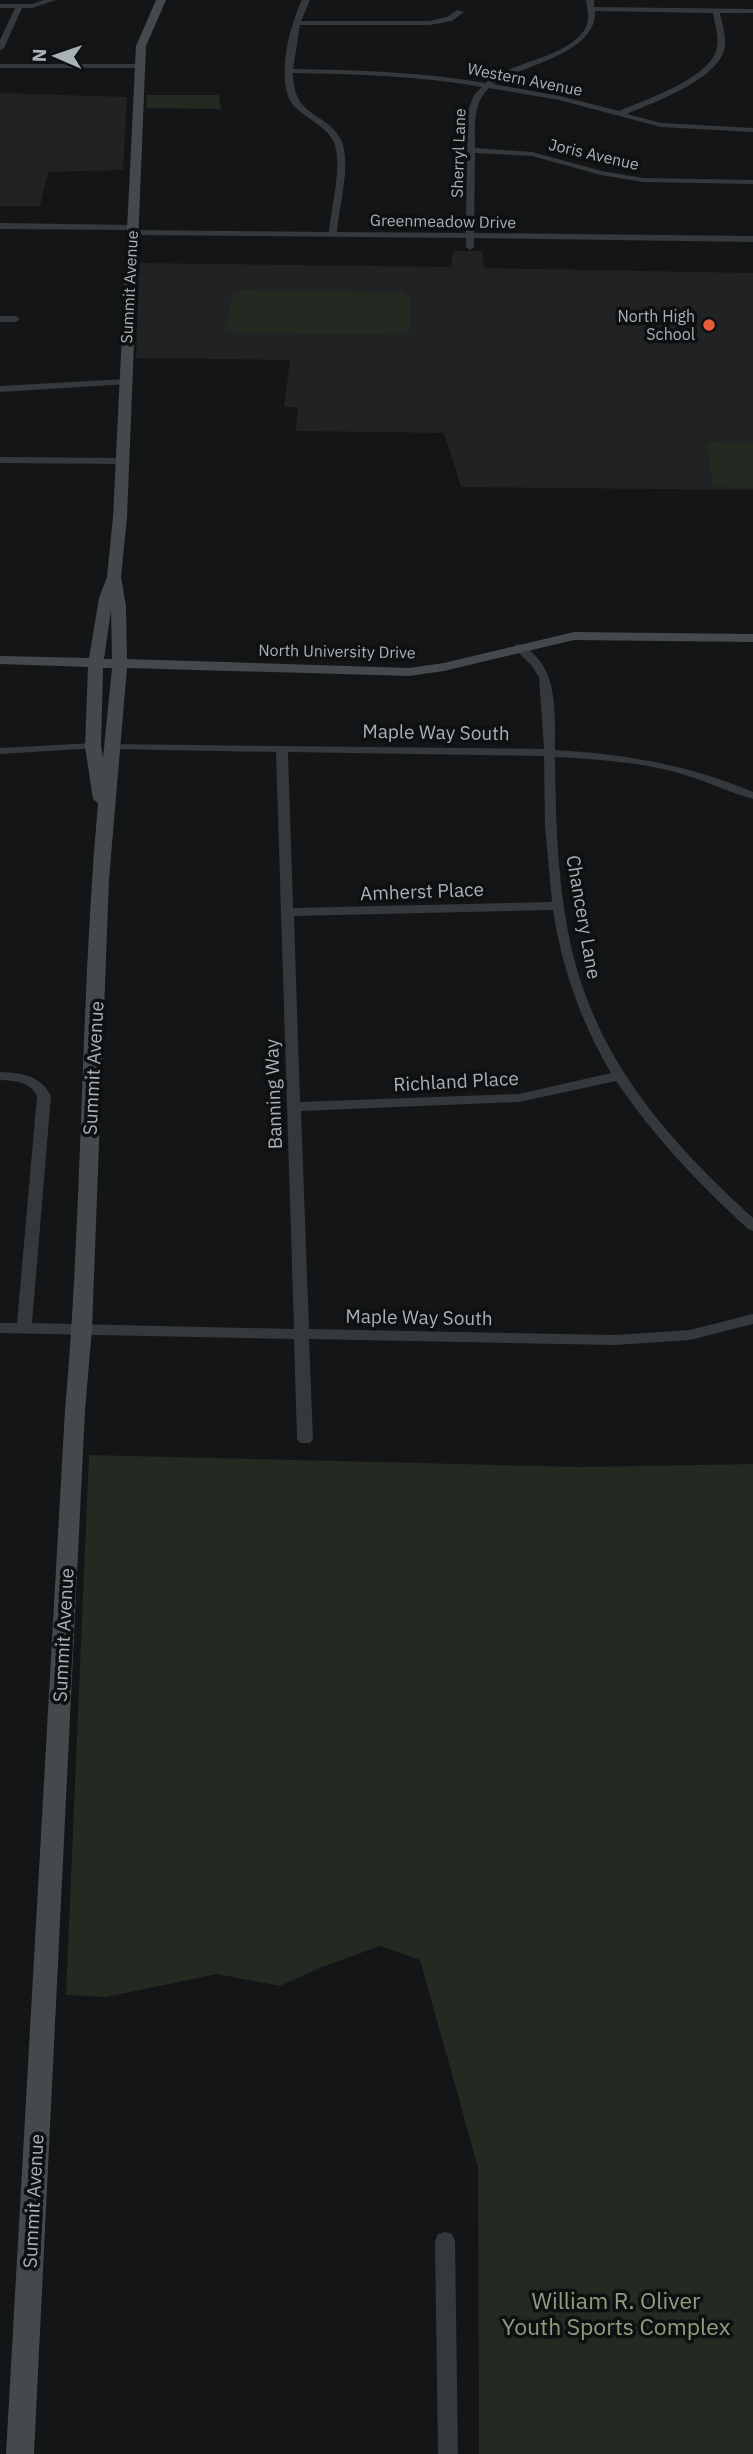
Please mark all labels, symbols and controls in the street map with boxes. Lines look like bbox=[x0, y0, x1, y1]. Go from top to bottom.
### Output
north arrow bbox=[21, 21, 91, 91]
text: N bbox=[27, 48, 51, 63]
street label: Western Avenue bbox=[466, 58, 585, 100]
street label: Sherryl Lane bbox=[446, 108, 470, 198]
street label: Joris Avenue bbox=[547, 134, 641, 174]
street label: Greenmeadow Drive bbox=[370, 210, 516, 232]
street label: Summit Avenue bbox=[116, 230, 142, 344]
place label: North High School bbox=[617, 306, 695, 344]
marker: North High School bbox=[701, 317, 717, 333]
street label: North University Drive bbox=[258, 640, 416, 662]
street label: Maple Way South bbox=[362, 719, 510, 745]
street label: Chancery Lane bbox=[561, 853, 607, 981]
street label: Amherst Place bbox=[360, 877, 484, 905]
street label: Summit Avenue bbox=[78, 1000, 108, 1136]
street label: Banning Way bbox=[259, 1038, 287, 1150]
street label: Richland Place bbox=[393, 1066, 519, 1096]
street label: Maple Way South bbox=[345, 1304, 493, 1330]
street label: Summit Avenue bbox=[48, 1567, 78, 1703]
street label: Summit Avenue bbox=[18, 2133, 48, 2269]
park label: William R. Oliver Youth Sports Complex bbox=[502, 2285, 731, 2341]

